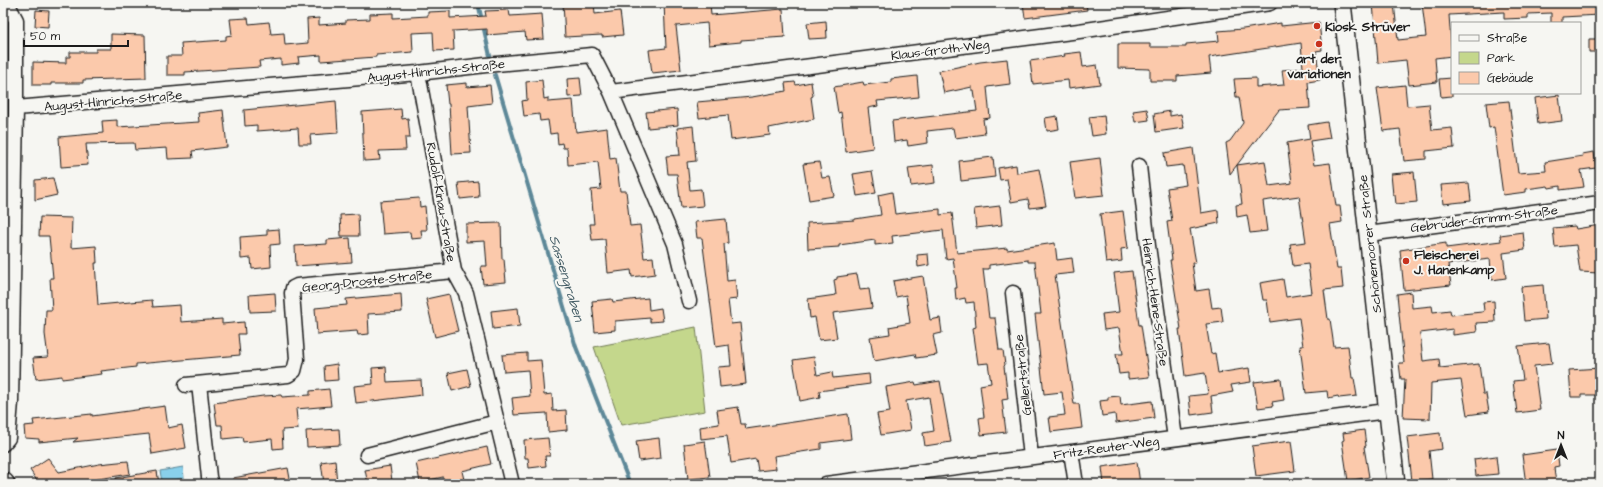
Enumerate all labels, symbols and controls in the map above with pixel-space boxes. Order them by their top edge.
place label: Kiosk Strüver [1325,18,1411,36]
marker: Kiosk Strüver [1312,21,1322,31]
scale bar [24,22,128,48]
legend [1451,22,1581,94]
text: 50 m [30,28,61,45]
text: Straße [1487,30,1528,47]
street label: Klaus-Groth-Weg [890,35,991,66]
marker: art der variationen [1314,39,1324,49]
place label: art der variationen [1287,50,1351,83]
text: Park [1487,50,1515,67]
street label: August-Hinrichs-Straße [366,55,506,88]
text: Gebäude [1487,70,1534,87]
street label: August-Hinrichs-Straße [43,86,183,117]
street label: Rudolf-Kinau-Straße [422,141,460,263]
street label: Schönemoorer Straße [1354,174,1386,314]
street label: Gebrüder-Grimm-Straße [1410,201,1559,237]
water label: Sassengraben [543,233,589,325]
street label: Heinrich-Heine-Straße [1137,237,1173,367]
place label: Fleischerei J. Hanenkamp [1413,246,1495,280]
marker: Fleischerei J. Hanenkamp [1401,256,1411,266]
street label: Georg-Droste-Straße [301,265,433,298]
street label: Gellertstraße [1010,333,1036,416]
north arrow [1541,425,1581,465]
text: N [1558,428,1565,443]
street label: Fritz-Reuter-Weg [1052,432,1160,465]

